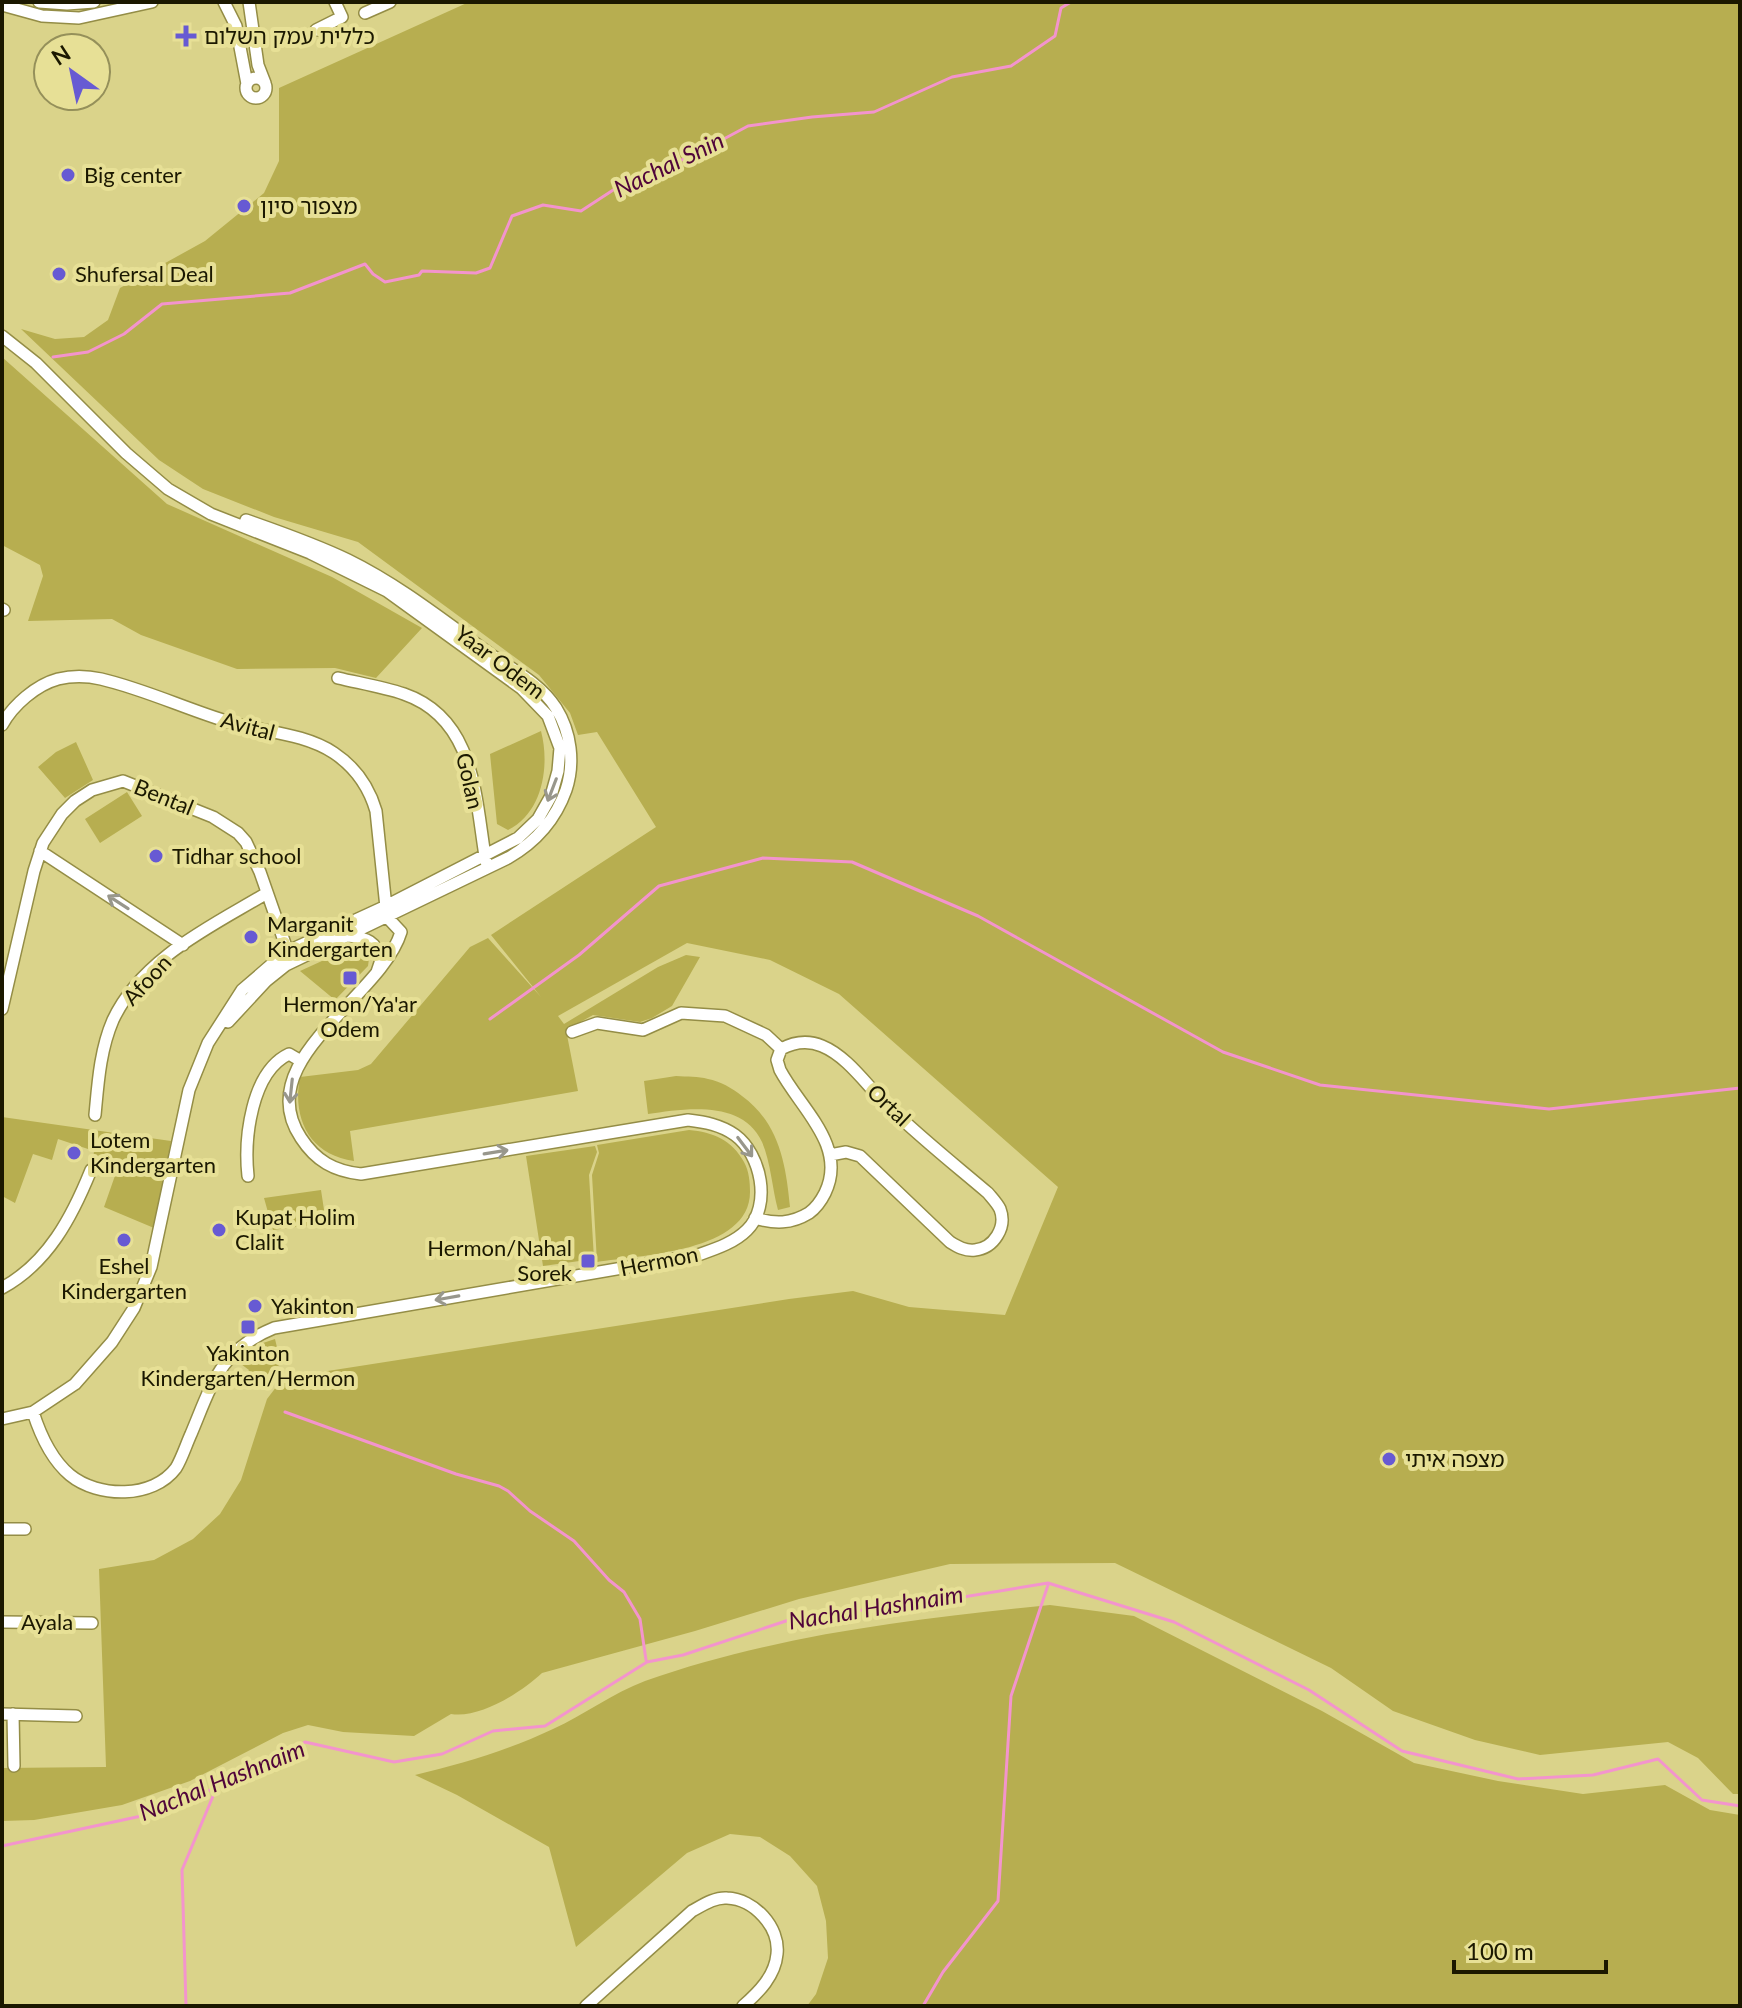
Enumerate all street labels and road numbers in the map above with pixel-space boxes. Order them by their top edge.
street label: Yaar Odem [450,619,551,704]
street label: Avital [218,705,278,746]
street label: Golan [451,750,490,812]
street label: Bental [130,772,198,821]
street label: Afoon [117,949,177,1010]
street label: Ortal [862,1078,917,1131]
street label: Hermon [618,1240,700,1281]
street label: Ayala [21,1608,73,1635]

